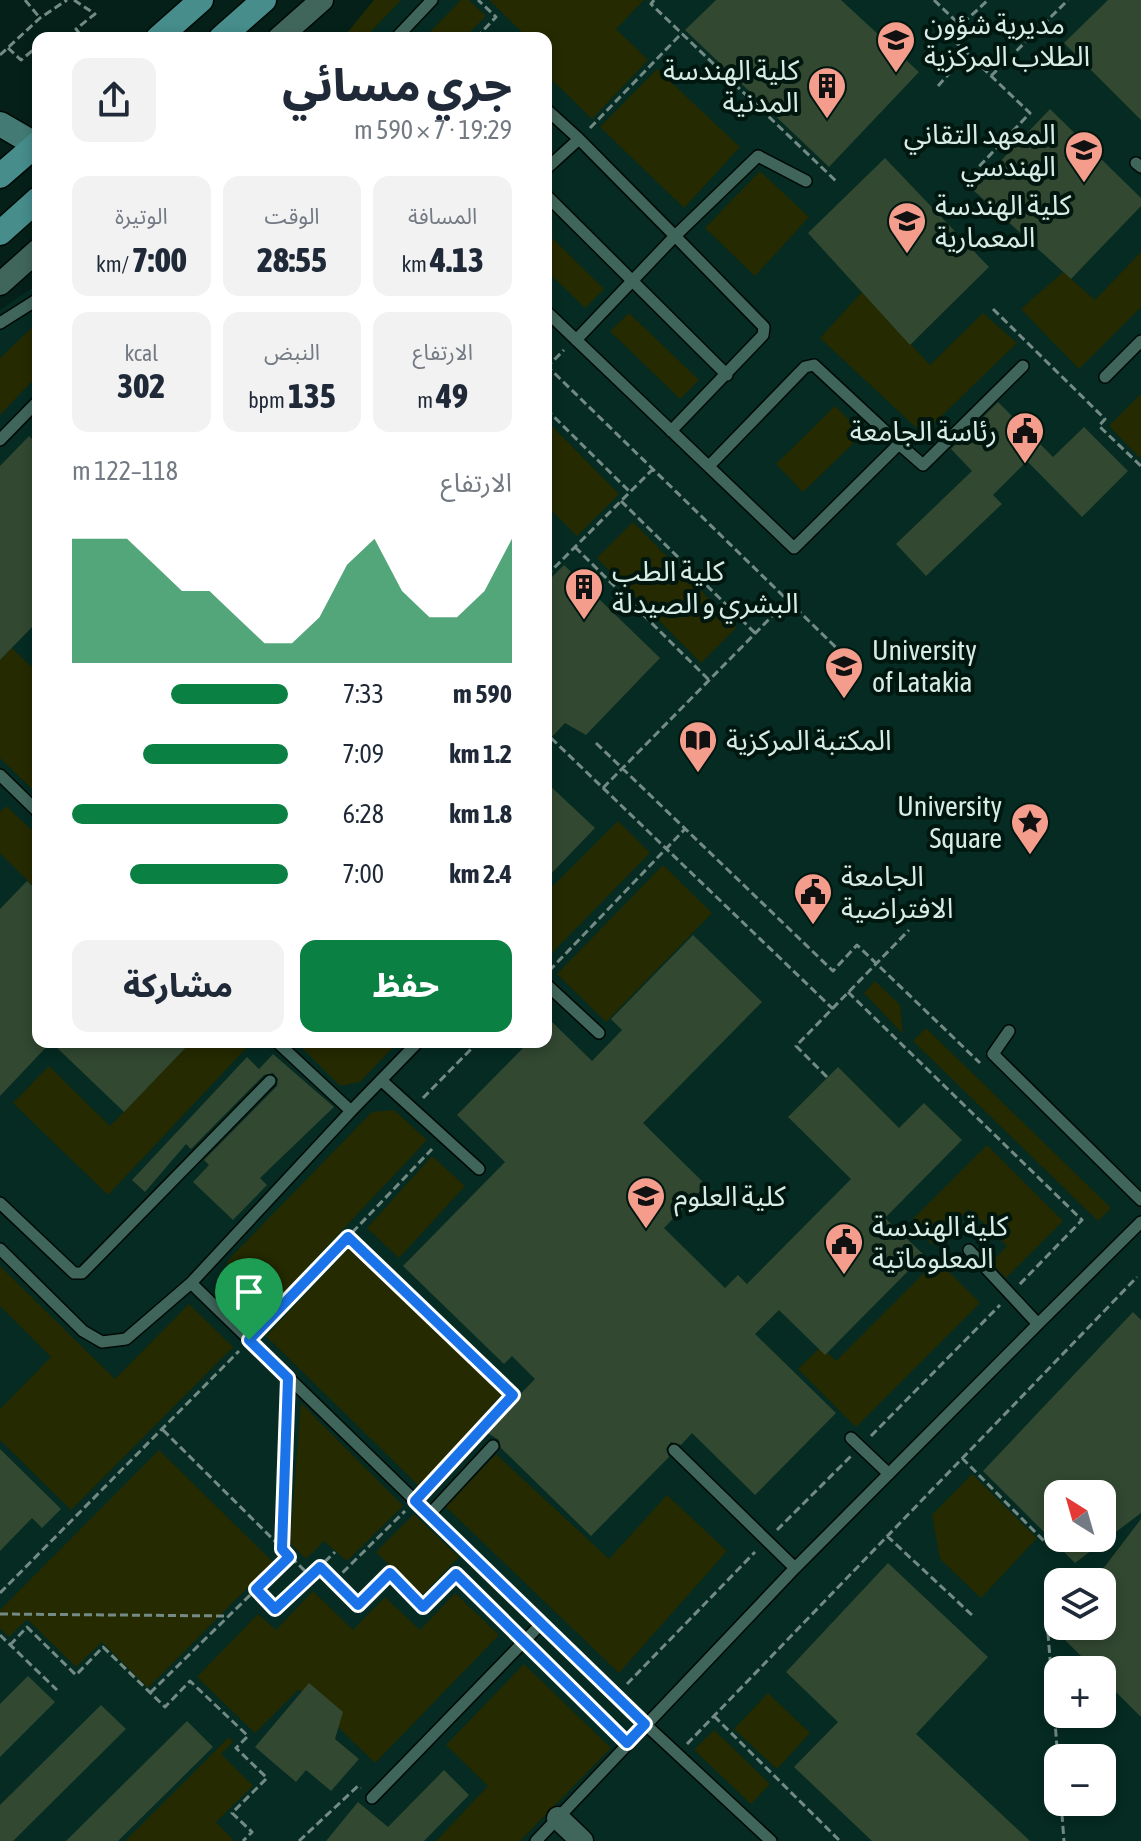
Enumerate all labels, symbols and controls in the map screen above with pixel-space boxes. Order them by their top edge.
place label: مديرية شؤون الطلاب المركزية [924,8,1090,73]
school or university icon: مديرية شؤون الطلاب المركزية [875,19,917,74]
place label: كلية الهندسة المدنية [663,54,799,118]
button: share [72,58,156,142]
text: جري مسائي [282,60,512,110]
building icon: كلية الهندسة المدنية [806,65,848,120]
text: 19:29 · 7 × 590 m [354,115,512,145]
place label: المعهد التقاني الهندسي [904,118,1056,187]
school or university icon: المعهد التقاني الهندسي [1063,129,1105,184]
place label: كلية الهندسة المعمارية [935,189,1071,254]
school or university icon: كلية الهندسة المعمارية [886,200,928,255]
text: الوتيرة [115,203,168,229]
text: الوقت [264,203,320,229]
text: المسافة [408,203,477,229]
text: 7:00 [132,240,187,279]
text: 28:55 [257,240,327,279]
text: 4.13 [430,240,484,279]
text: /km [96,251,132,277]
text: km [401,251,430,277]
text: النبض [264,339,320,365]
text: الارتفاع [412,339,473,365]
text: kcal [125,340,158,366]
text: 302 [117,366,165,405]
text: 135 [288,376,336,415]
text: 49 [436,376,468,415]
text: bpm [248,387,288,413]
text: m [417,387,436,413]
public building icon: رئاسة الجامعة [1004,410,1046,465]
place label: رئاسة الجامعة [850,415,997,448]
text: 118–122 m [72,456,178,486]
text: الارتفاع [441,468,512,498]
place label: كلية الطب البشري و الصيدلة [612,555,799,624]
building icon: كلية الطب البشري و الصيدلة [563,566,605,621]
place label: University of Latakia [872,634,977,698]
school or university icon: University of Latakia [823,645,865,700]
text: 7:33 [343,679,384,709]
text: 590 m [453,679,512,709]
library icon: المكتبة المركزية [677,719,719,774]
place label: المكتبة المركزية [726,724,892,757]
text: 7:09 [342,739,384,769]
text: 1.2 km [449,739,512,769]
place label: University Square [897,790,1002,854]
text: 6:28 [343,799,384,829]
text: 1.8 km [449,799,512,829]
place icon: University Square [1009,801,1051,856]
text: 7:00 [342,859,384,889]
text: 2.4 km [449,859,512,889]
place label: الجامعة الافتراضية [841,860,953,925]
public building icon: الجامعة الافتراضية [792,871,834,926]
button: مشاركة [72,940,284,1032]
button: حفظ [300,940,512,1032]
school or university icon: كلية العلوم [625,1175,667,1230]
place label: كلية العلوم [674,1180,786,1217]
place label: كلية الهندسة المعلوماتية [872,1210,1008,1275]
public building icon: كلية الهندسة المعلوماتية [823,1221,865,1276]
pin [215,1258,283,1340]
icon: arrive [227,1270,271,1314]
north arrow [1044,1480,1116,1552]
map controls [1044,1480,1116,1816]
button: layers [1044,1568,1116,1640]
button: + [1044,1656,1116,1728]
button: − [1044,1744,1116,1816]

